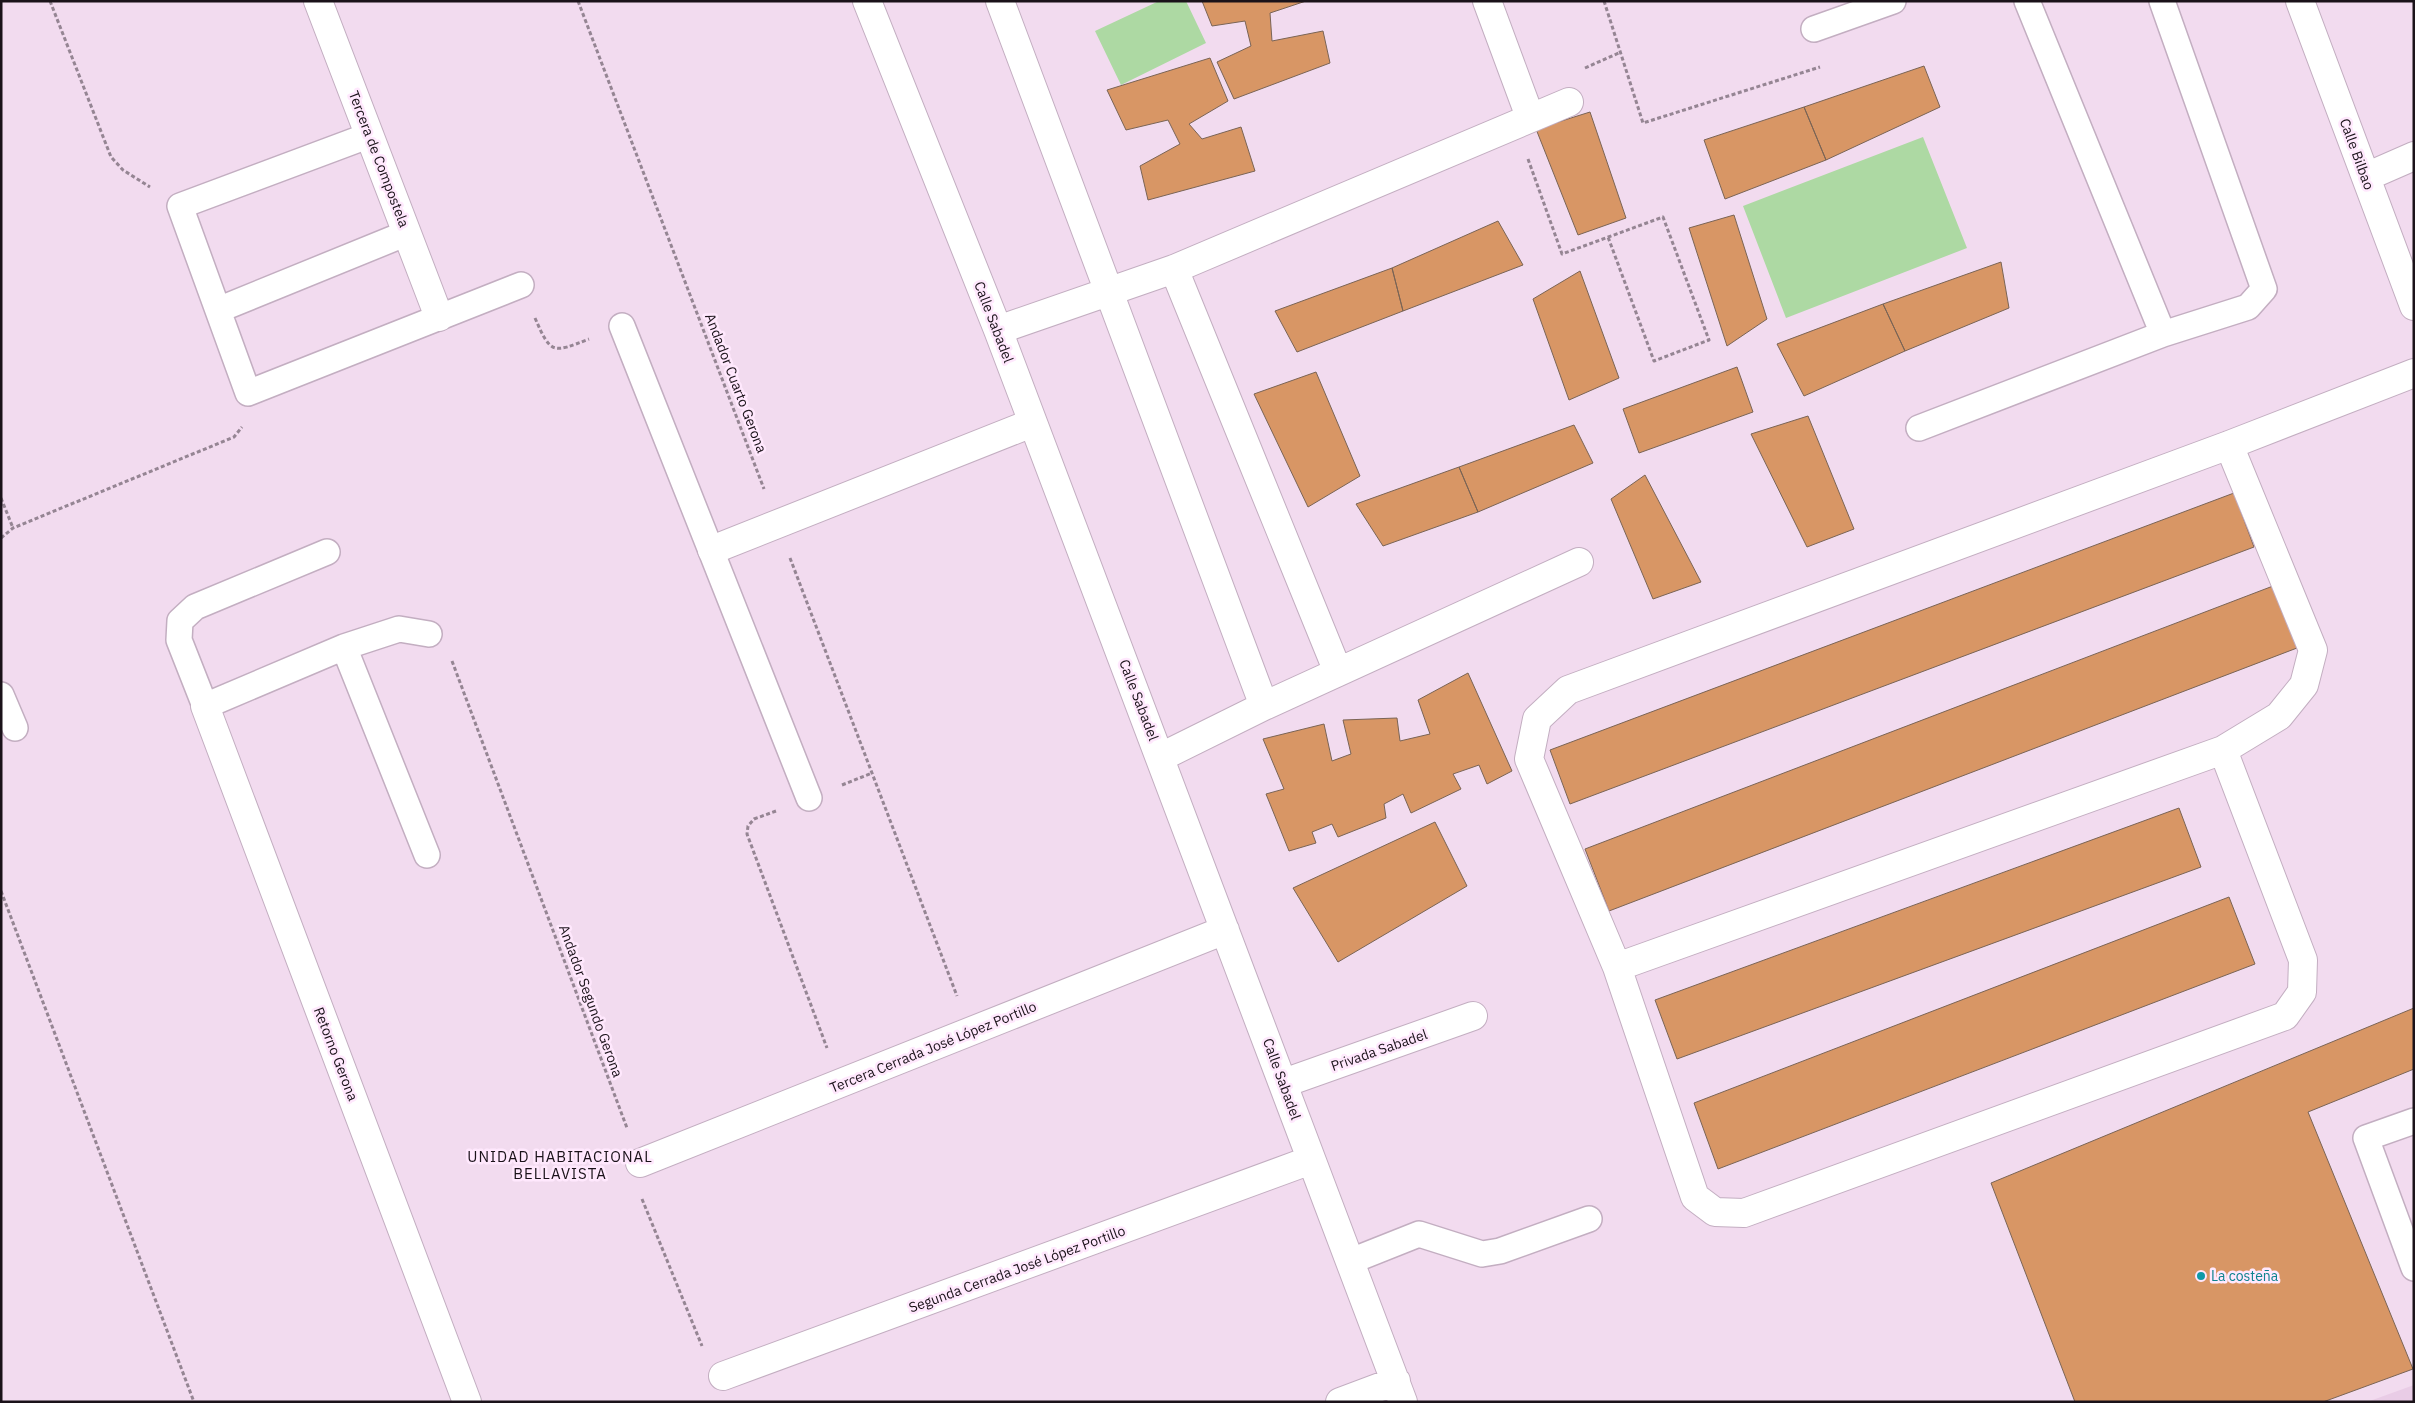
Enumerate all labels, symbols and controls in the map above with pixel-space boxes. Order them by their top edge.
street label: Tercera de Compostela [345,88,414,230]
street label: Calle Bilbao [2336,116,2378,192]
street label: Calle Sabadel [970,279,1018,365]
street label: Andador Cuarto Gerona [701,311,771,456]
street label: Calle Sabadel [1115,657,1163,743]
street label: Andador Segundo Gerona [555,922,627,1080]
street label: Tercera Cerrada José López Portillo [827,997,1039,1097]
street label: Retorno Gerona [310,1005,362,1104]
street label: Privada Sabadel [1328,1025,1430,1075]
street label: Calle Sabadel [1259,1036,1305,1122]
district label: UNIDAD HABITACIONAL BELLAVISTA [467,1147,653,1183]
street label: Segunda Cerrada José López Portillo [906,1221,1128,1317]
place label: La costeña [2211,1267,2279,1285]
marker: La costeña [2195,1270,2207,1282]

